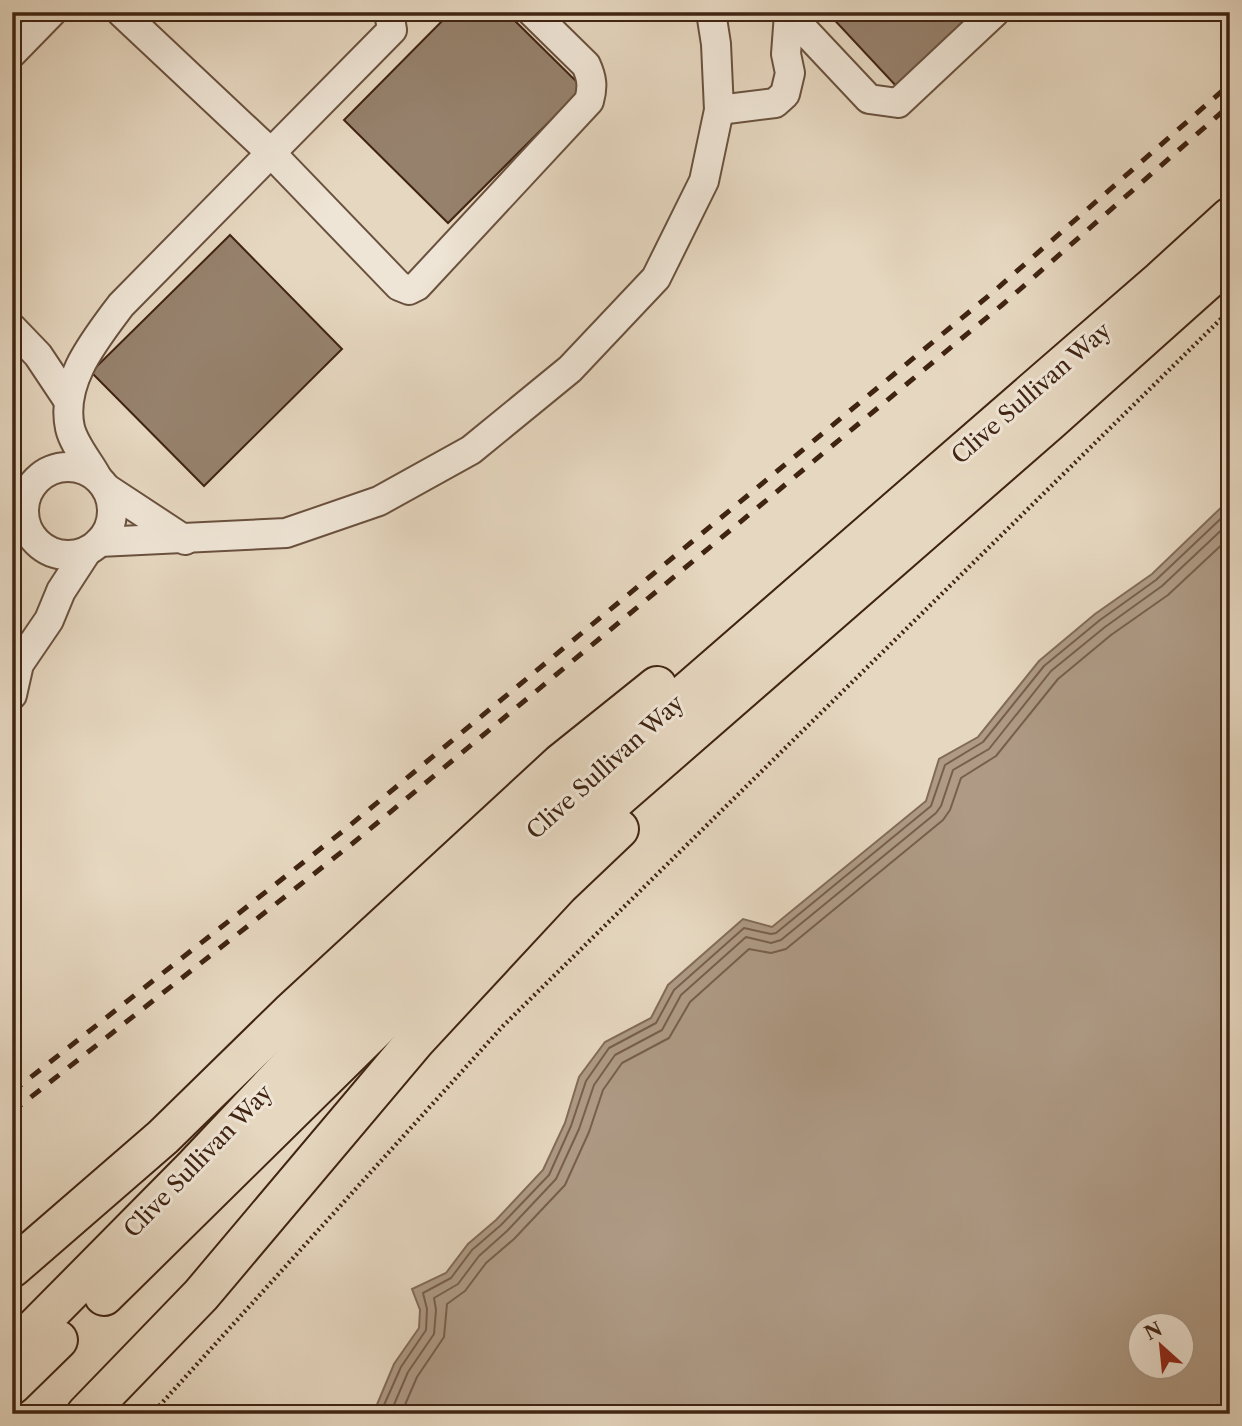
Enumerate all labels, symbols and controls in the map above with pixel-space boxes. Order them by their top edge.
street label: Clive Sullivan Way [946,316,1116,470]
street label: Clive Sullivan Way [521,689,689,845]
street label: Clive Sullivan Way [118,1079,278,1243]
north arrow [1126,1310,1196,1380]
text: N [1141,1317,1166,1345]

